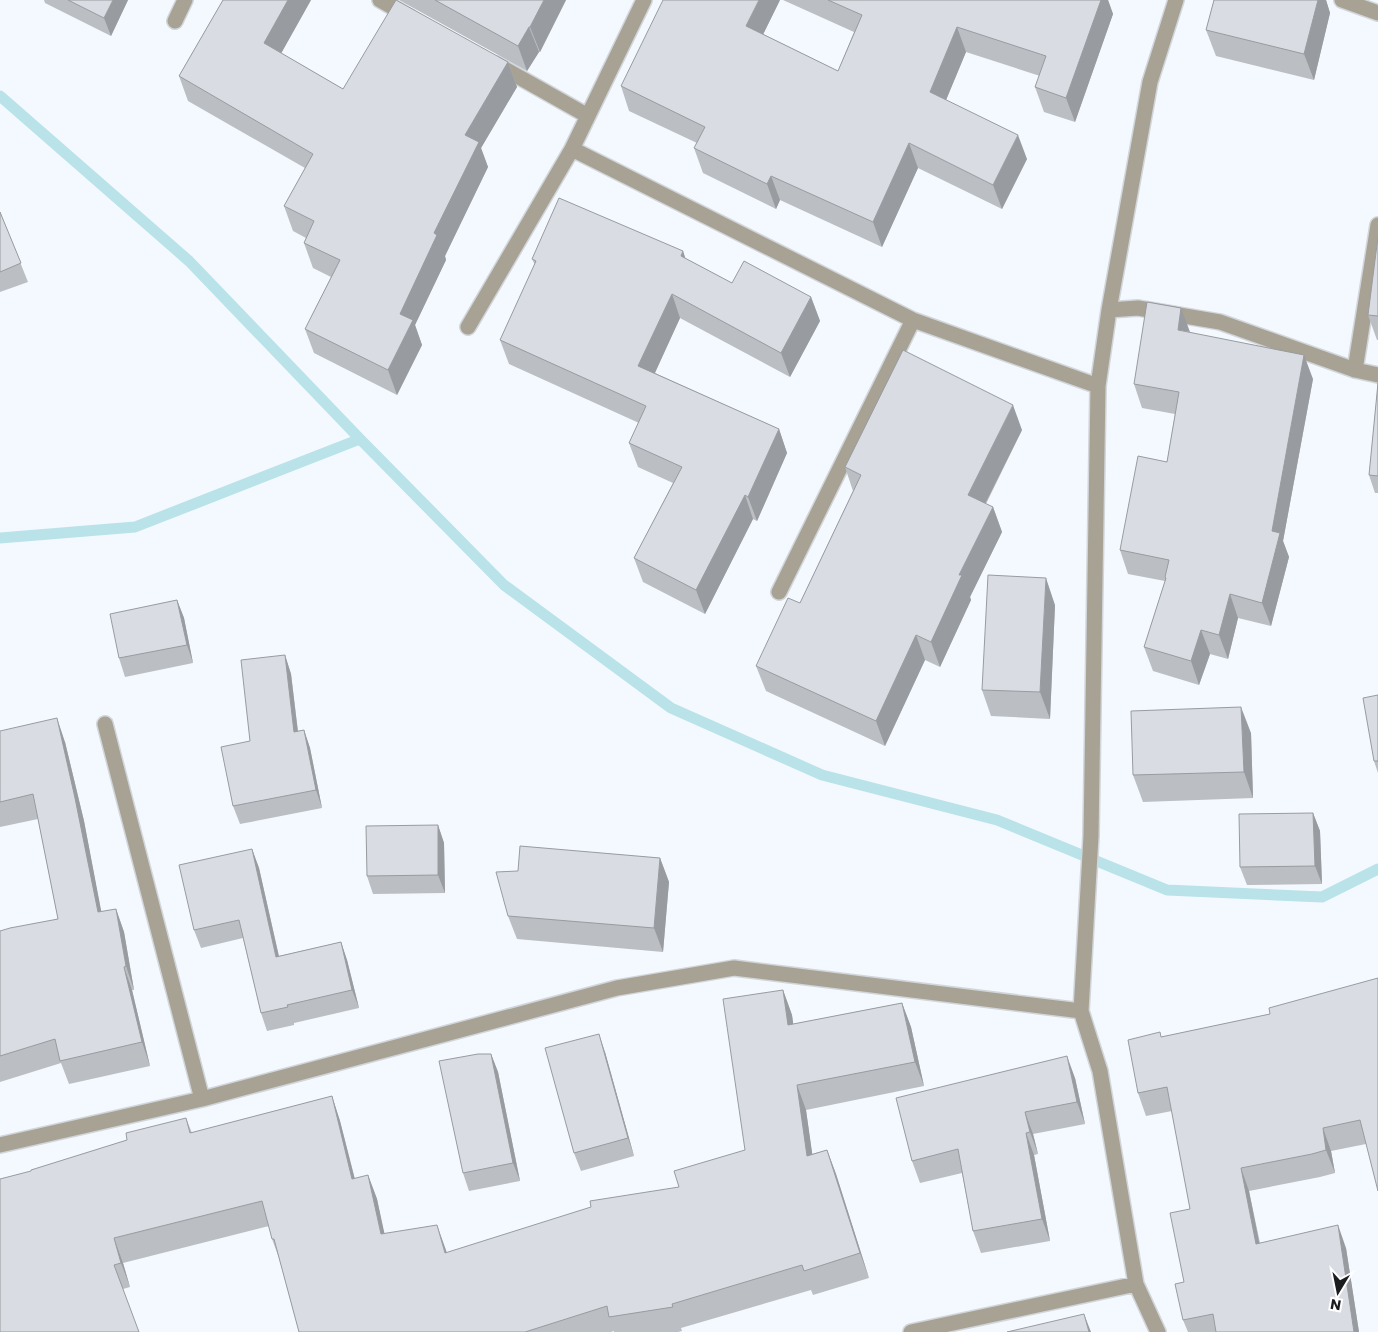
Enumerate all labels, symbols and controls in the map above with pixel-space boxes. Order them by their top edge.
north arrow [1313,1267,1363,1317]
text: N [1329,1294,1343,1316]

